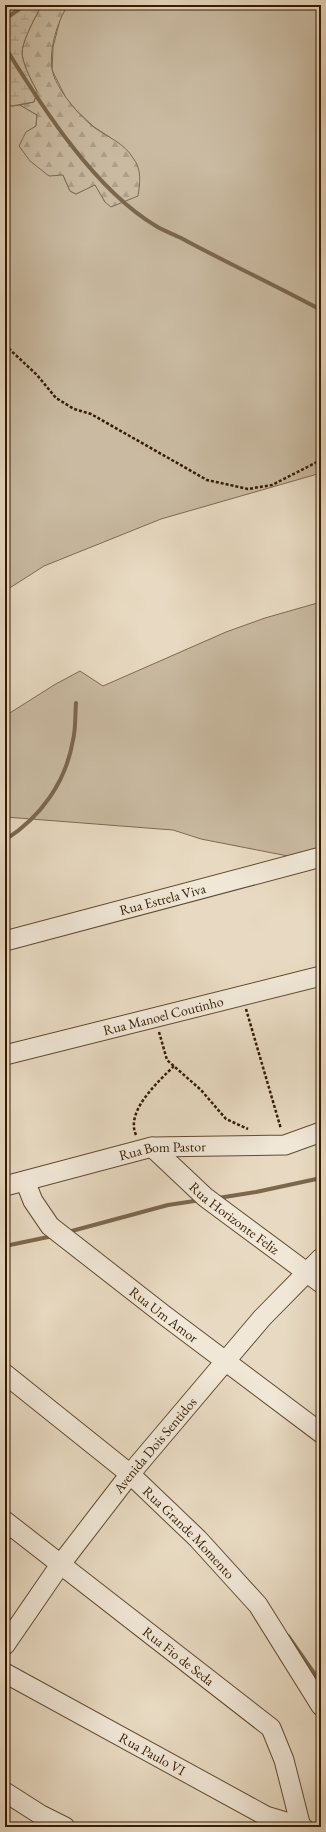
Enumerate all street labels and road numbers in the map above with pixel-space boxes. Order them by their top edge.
street label: Rua Estrela Viva [117,879,208,919]
street label: Rua Manoel Coutinho [101,992,225,1039]
street label: Rua Bom Pastor [117,1137,206,1164]
street label: Rua Horizonte Feliz [186,1178,284,1259]
street label: Rua Um Amor [126,1282,202,1347]
street label: Avenida Dois Sentidos [109,1393,201,1498]
street label: Rua Grande Momento [139,1482,239,1583]
street label: Rua Fio de Seda [139,1623,218,1690]
street label: Rua Paulo VI [116,1728,189,1779]

